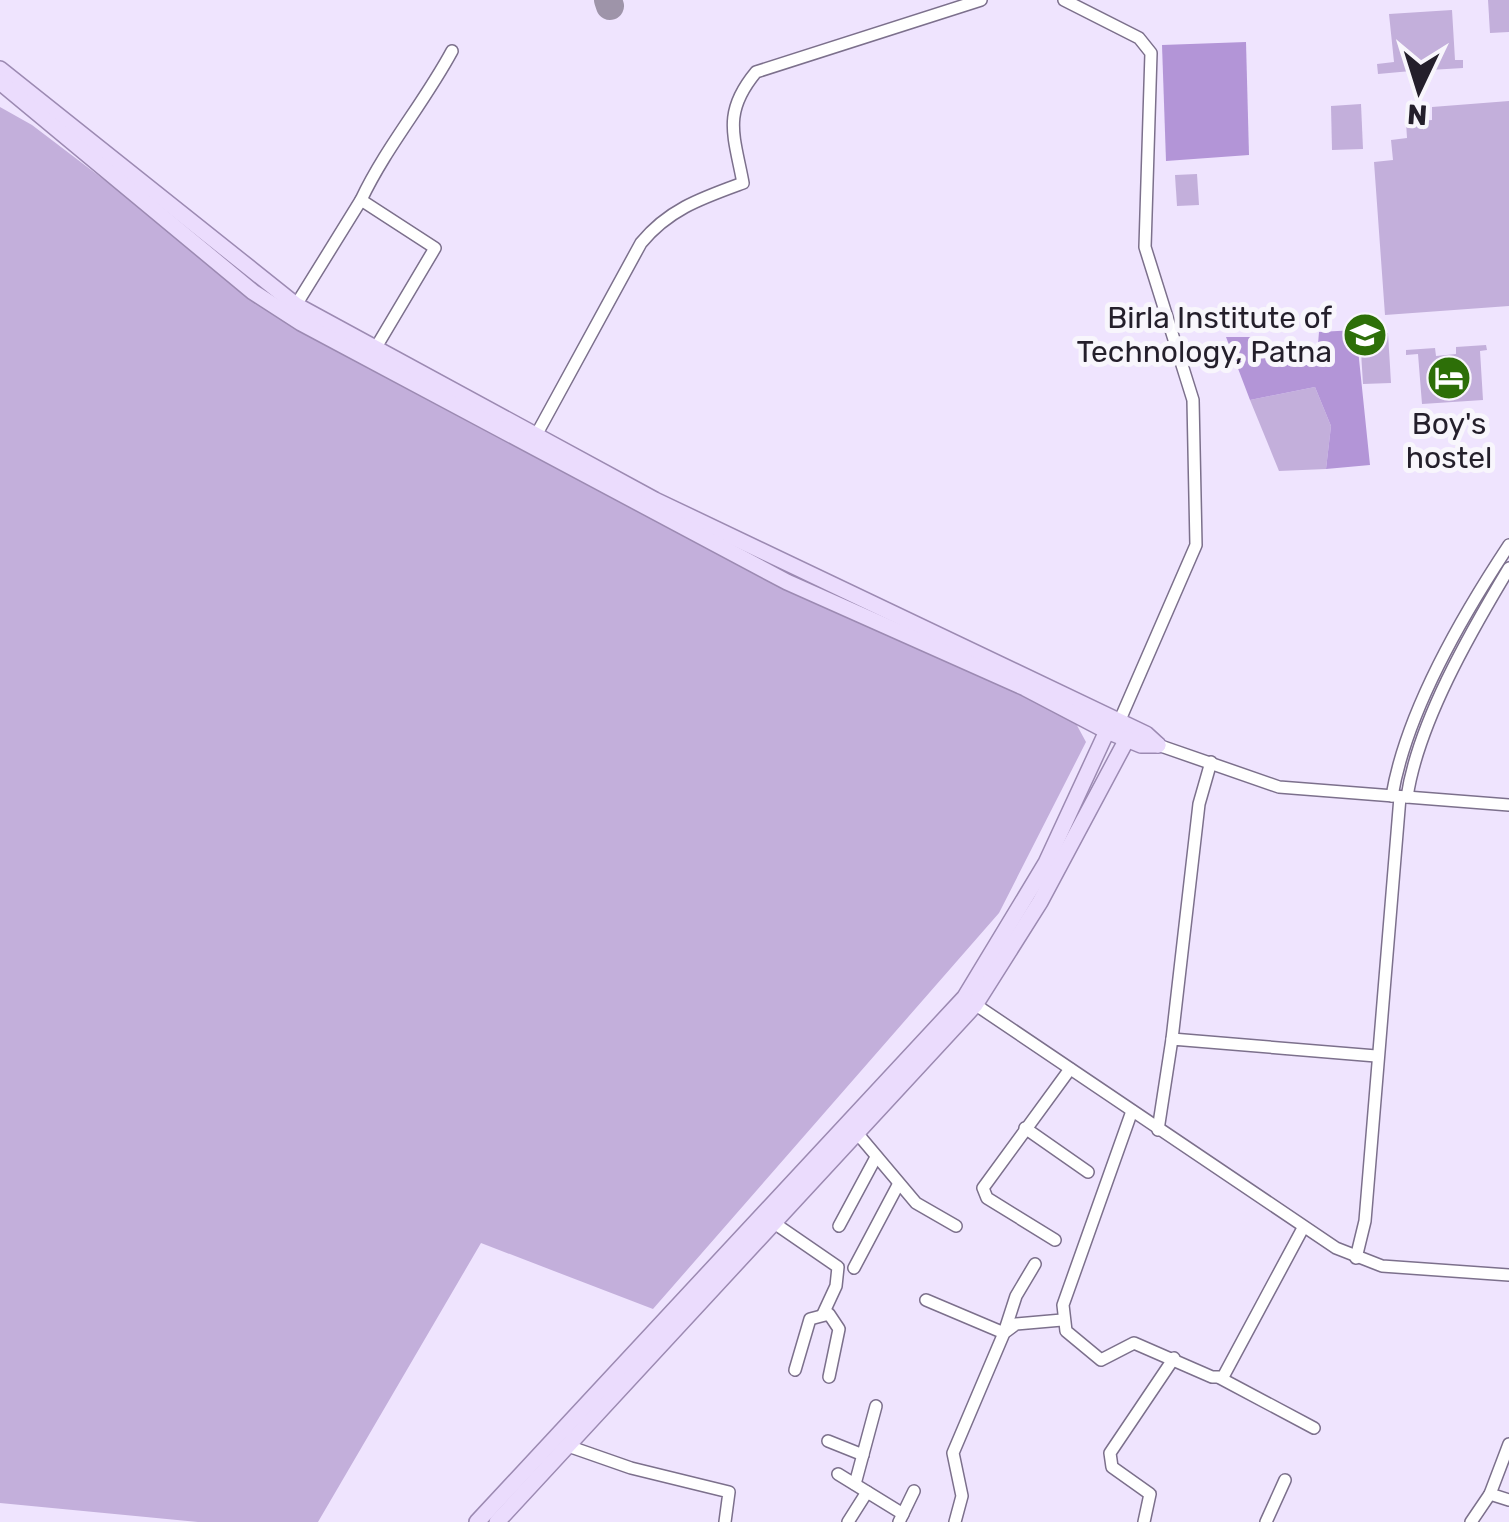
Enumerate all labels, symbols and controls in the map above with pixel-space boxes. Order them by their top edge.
north arrow [1369,40,1469,140]
text: N [1406,97,1428,132]
place label: Birla Institute of Technology, Patna [1077,300,1332,370]
school or university icon: Birla Institute of Technology, Patna [1342,312,1388,358]
hotel icon: Boy's hostel [1426,355,1472,401]
place label: Boy's hostel [1406,406,1492,476]

